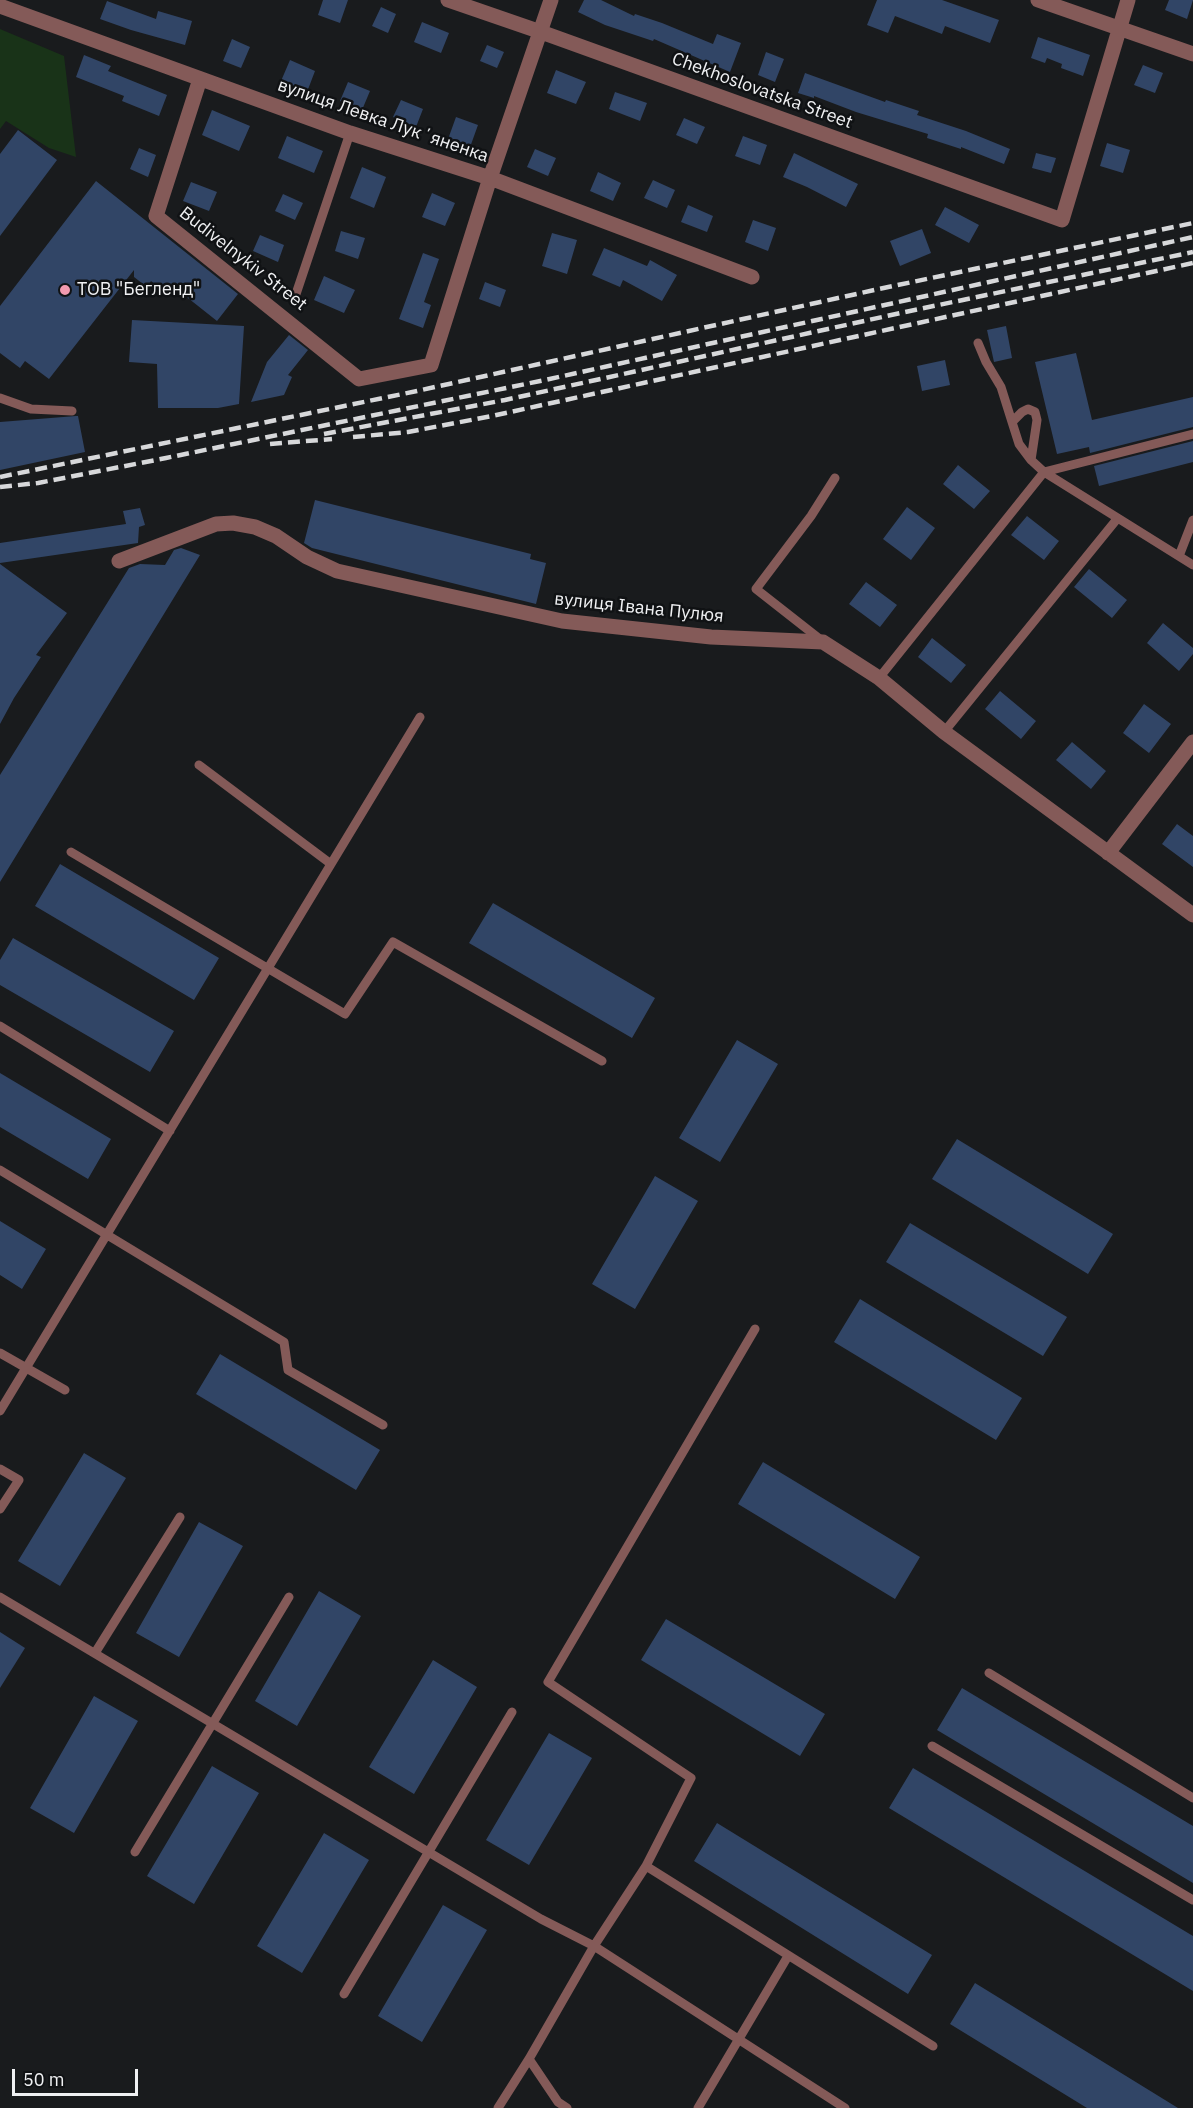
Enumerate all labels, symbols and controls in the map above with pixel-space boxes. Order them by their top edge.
street label: Chekhoslovatska Street [669,48,855,134]
street label: вулиця Левка Лукʼяненка [275,75,491,167]
street label: Budivelnykiv Street [175,202,311,316]
place label: ТОВ "Бегленд" [77,279,200,301]
marker: ТОВ "Бегленд" [58,283,72,297]
street label: вулиця Івана Пулюя [553,588,725,628]
scale bar [15,2057,141,2095]
text: 50 m [23,2068,65,2091]

